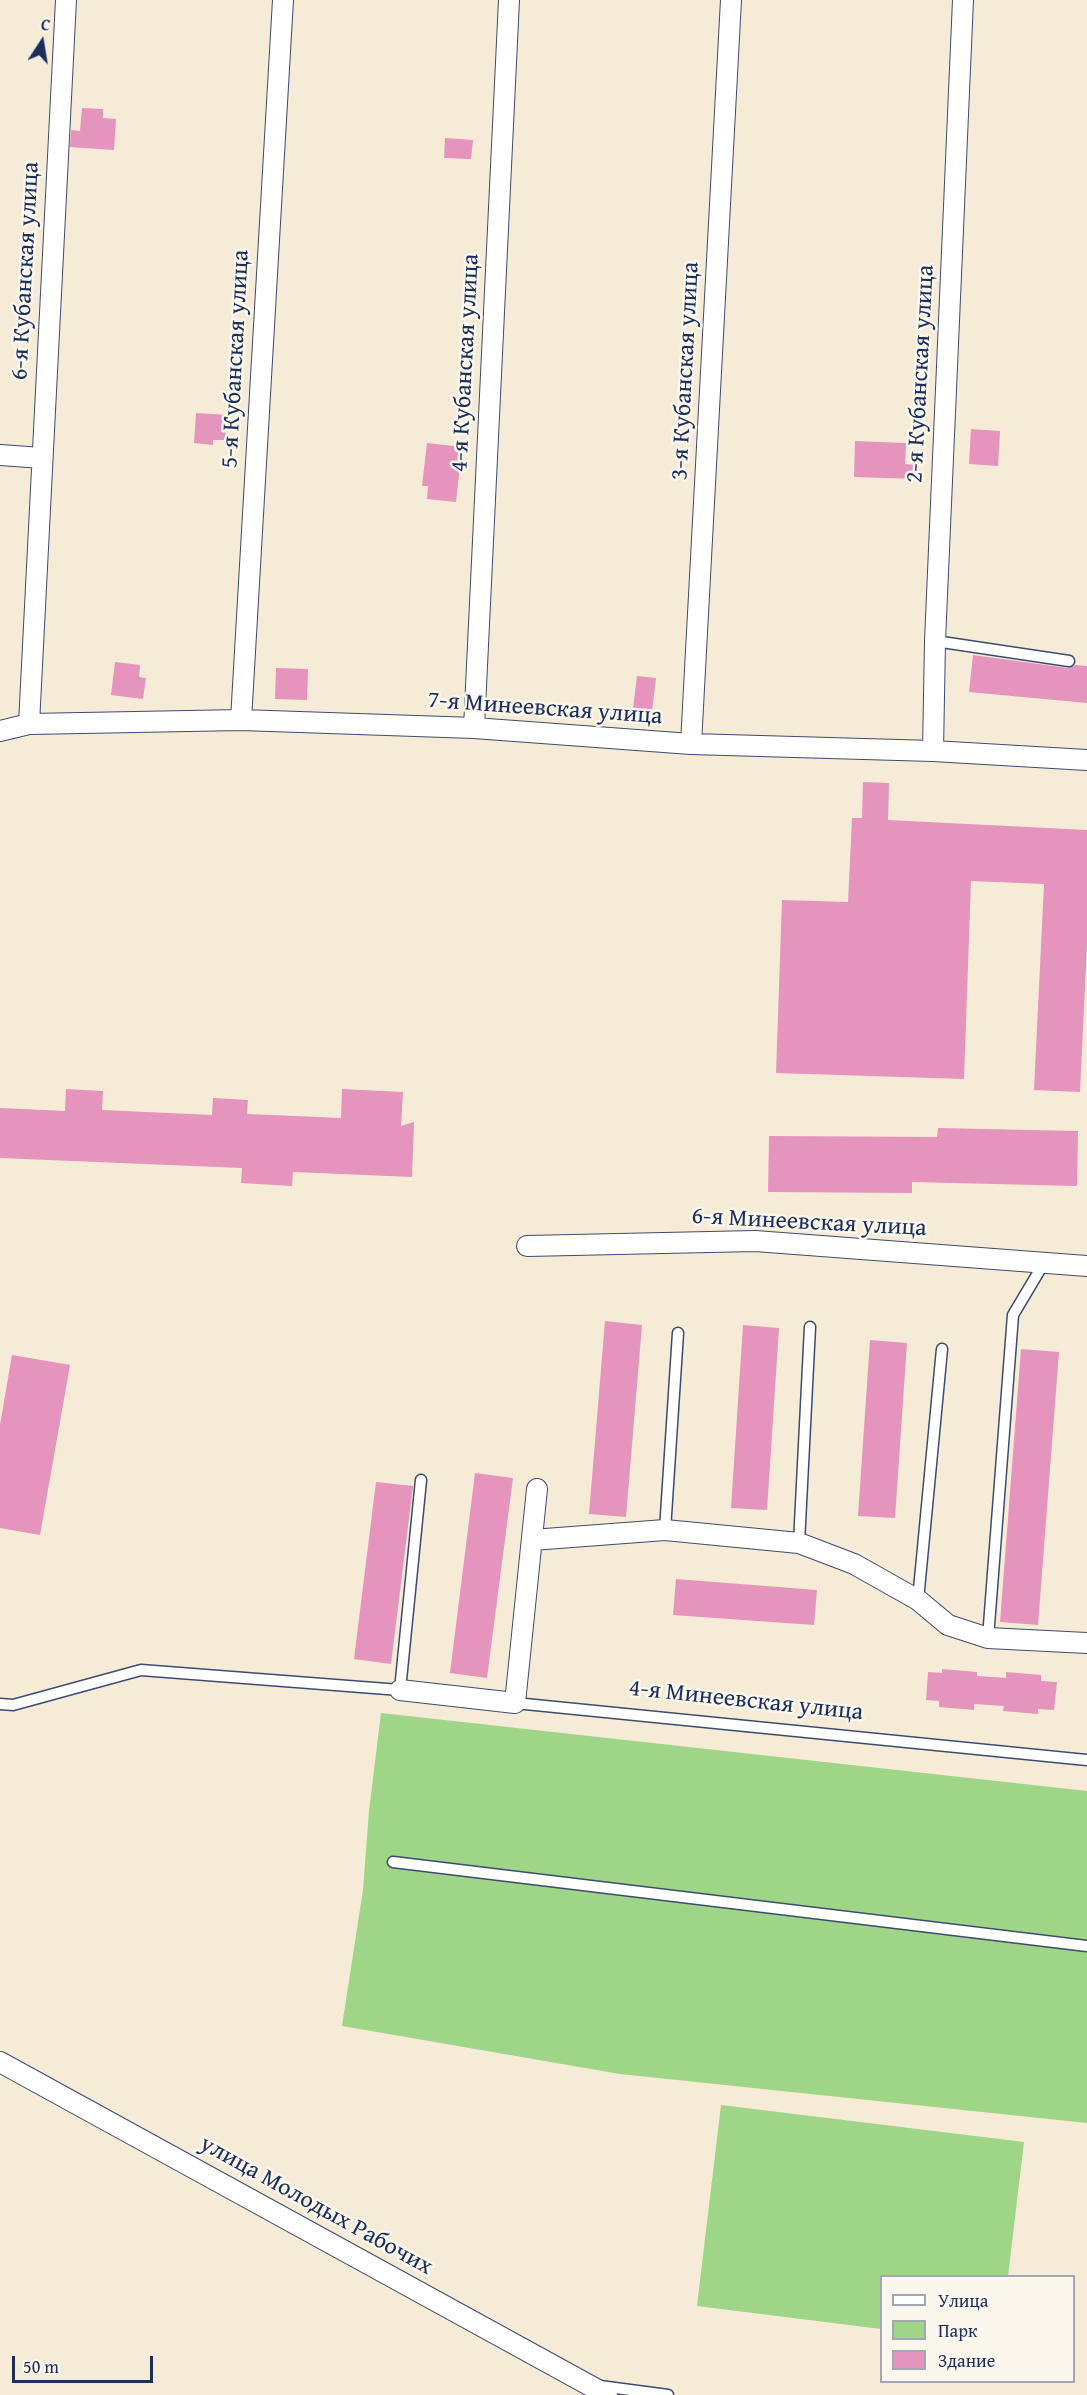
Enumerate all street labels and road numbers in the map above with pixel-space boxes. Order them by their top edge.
street label: 6-я Кубанская улица [6,161,46,381]
street label: 5-я Кубанская улица [216,249,256,469]
street label: 4-я Кубанская улица [446,253,486,473]
street label: 3-я Кубанская улица [666,261,706,481]
street label: 2-я Кубанская улица [901,264,941,484]
street label: 7-я Минеевская улица [427,686,663,732]
street label: 6-я Минеевская улица [691,1202,927,1244]
street label: 4-я Минеевская улица [627,1674,865,1728]
street label: улица Молодых Рабочих [194,2130,438,2282]

